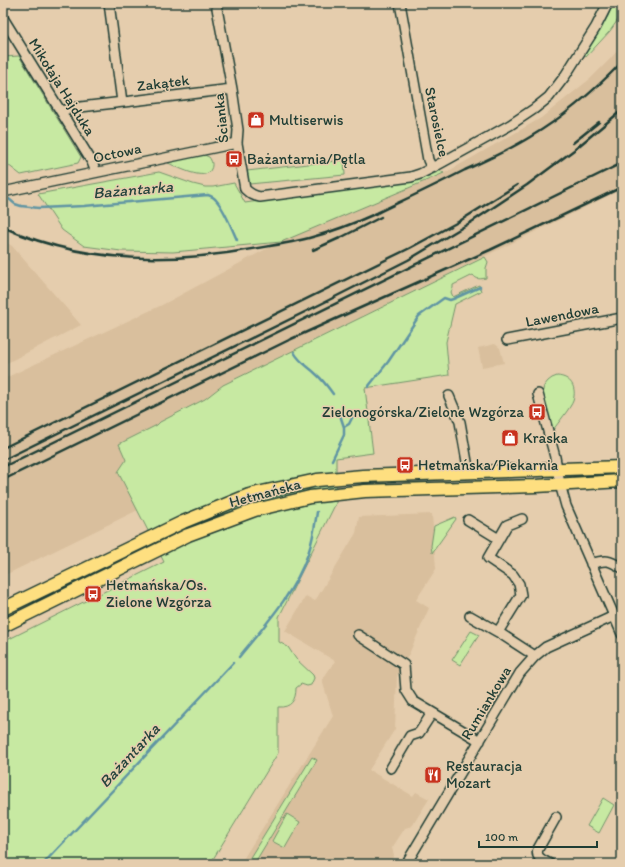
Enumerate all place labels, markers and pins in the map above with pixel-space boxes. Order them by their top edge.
shop icon: Multiserwis [246,110,266,130]
place label: Multiserwis [269,111,344,129]
bus stop icon: Bażantarnia/Pętla [224,149,244,169]
place label: Bażantarnia/Pętla [247,150,366,168]
bus stop icon: Zielonogórska/Zielone Wzgórza [527,402,547,422]
place label: Zielonogórska/Zielone Wzgórza [322,403,524,421]
shop icon: Kraska [500,428,520,448]
place label: Kraska [523,429,569,447]
bus stop icon: Hetmańska/Piekarnia [395,455,415,475]
place label: Hetmańska/Piekarnia [418,456,559,474]
place label: Hetmańska/Os. Zielone Wzgórza [106,576,212,611]
bus stop icon: Hetmańska/Os. Zielone Wzgórza [83,584,103,604]
place label: Restauracja Mozart [446,757,523,792]
restaurant icon: Restauracja Mozart [423,765,443,785]

